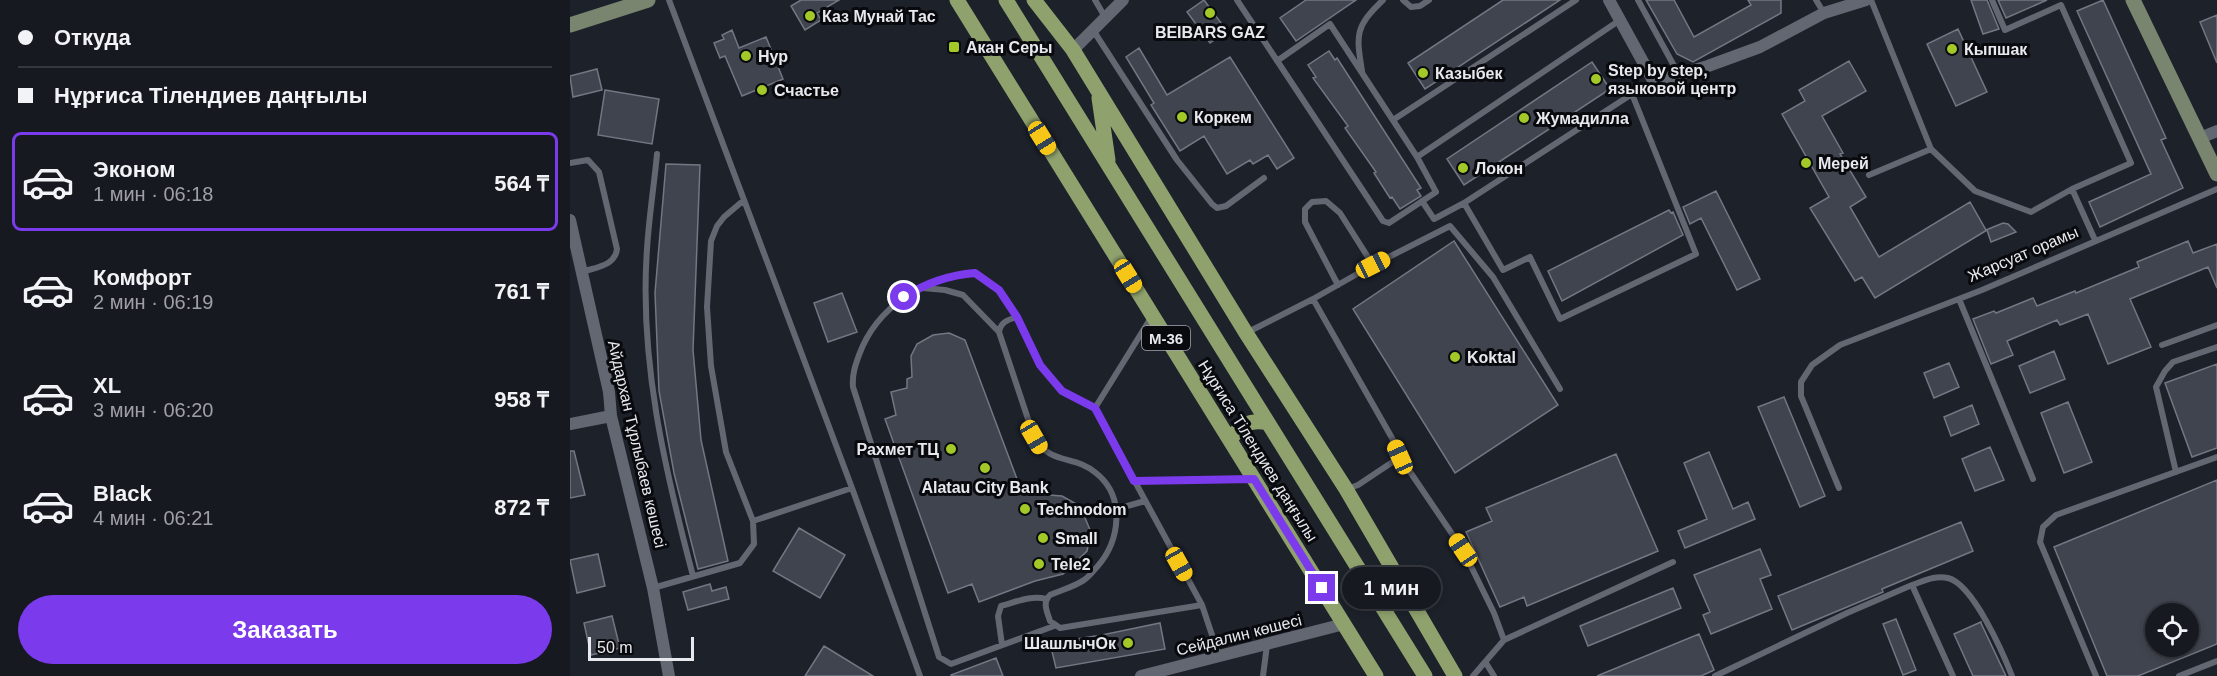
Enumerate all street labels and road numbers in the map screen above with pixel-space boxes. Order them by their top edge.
street label: Жарсуат орамы [1965,223,2081,285]
road number: M-36 [1142,326,1190,350]
street label: Айдархан Тұрлыбаев көшесі [605,339,669,549]
street label: Нұрғиса Тілендиев даңғылы [1195,357,1321,545]
street label: Сейдалин көшесі [1175,611,1303,659]

